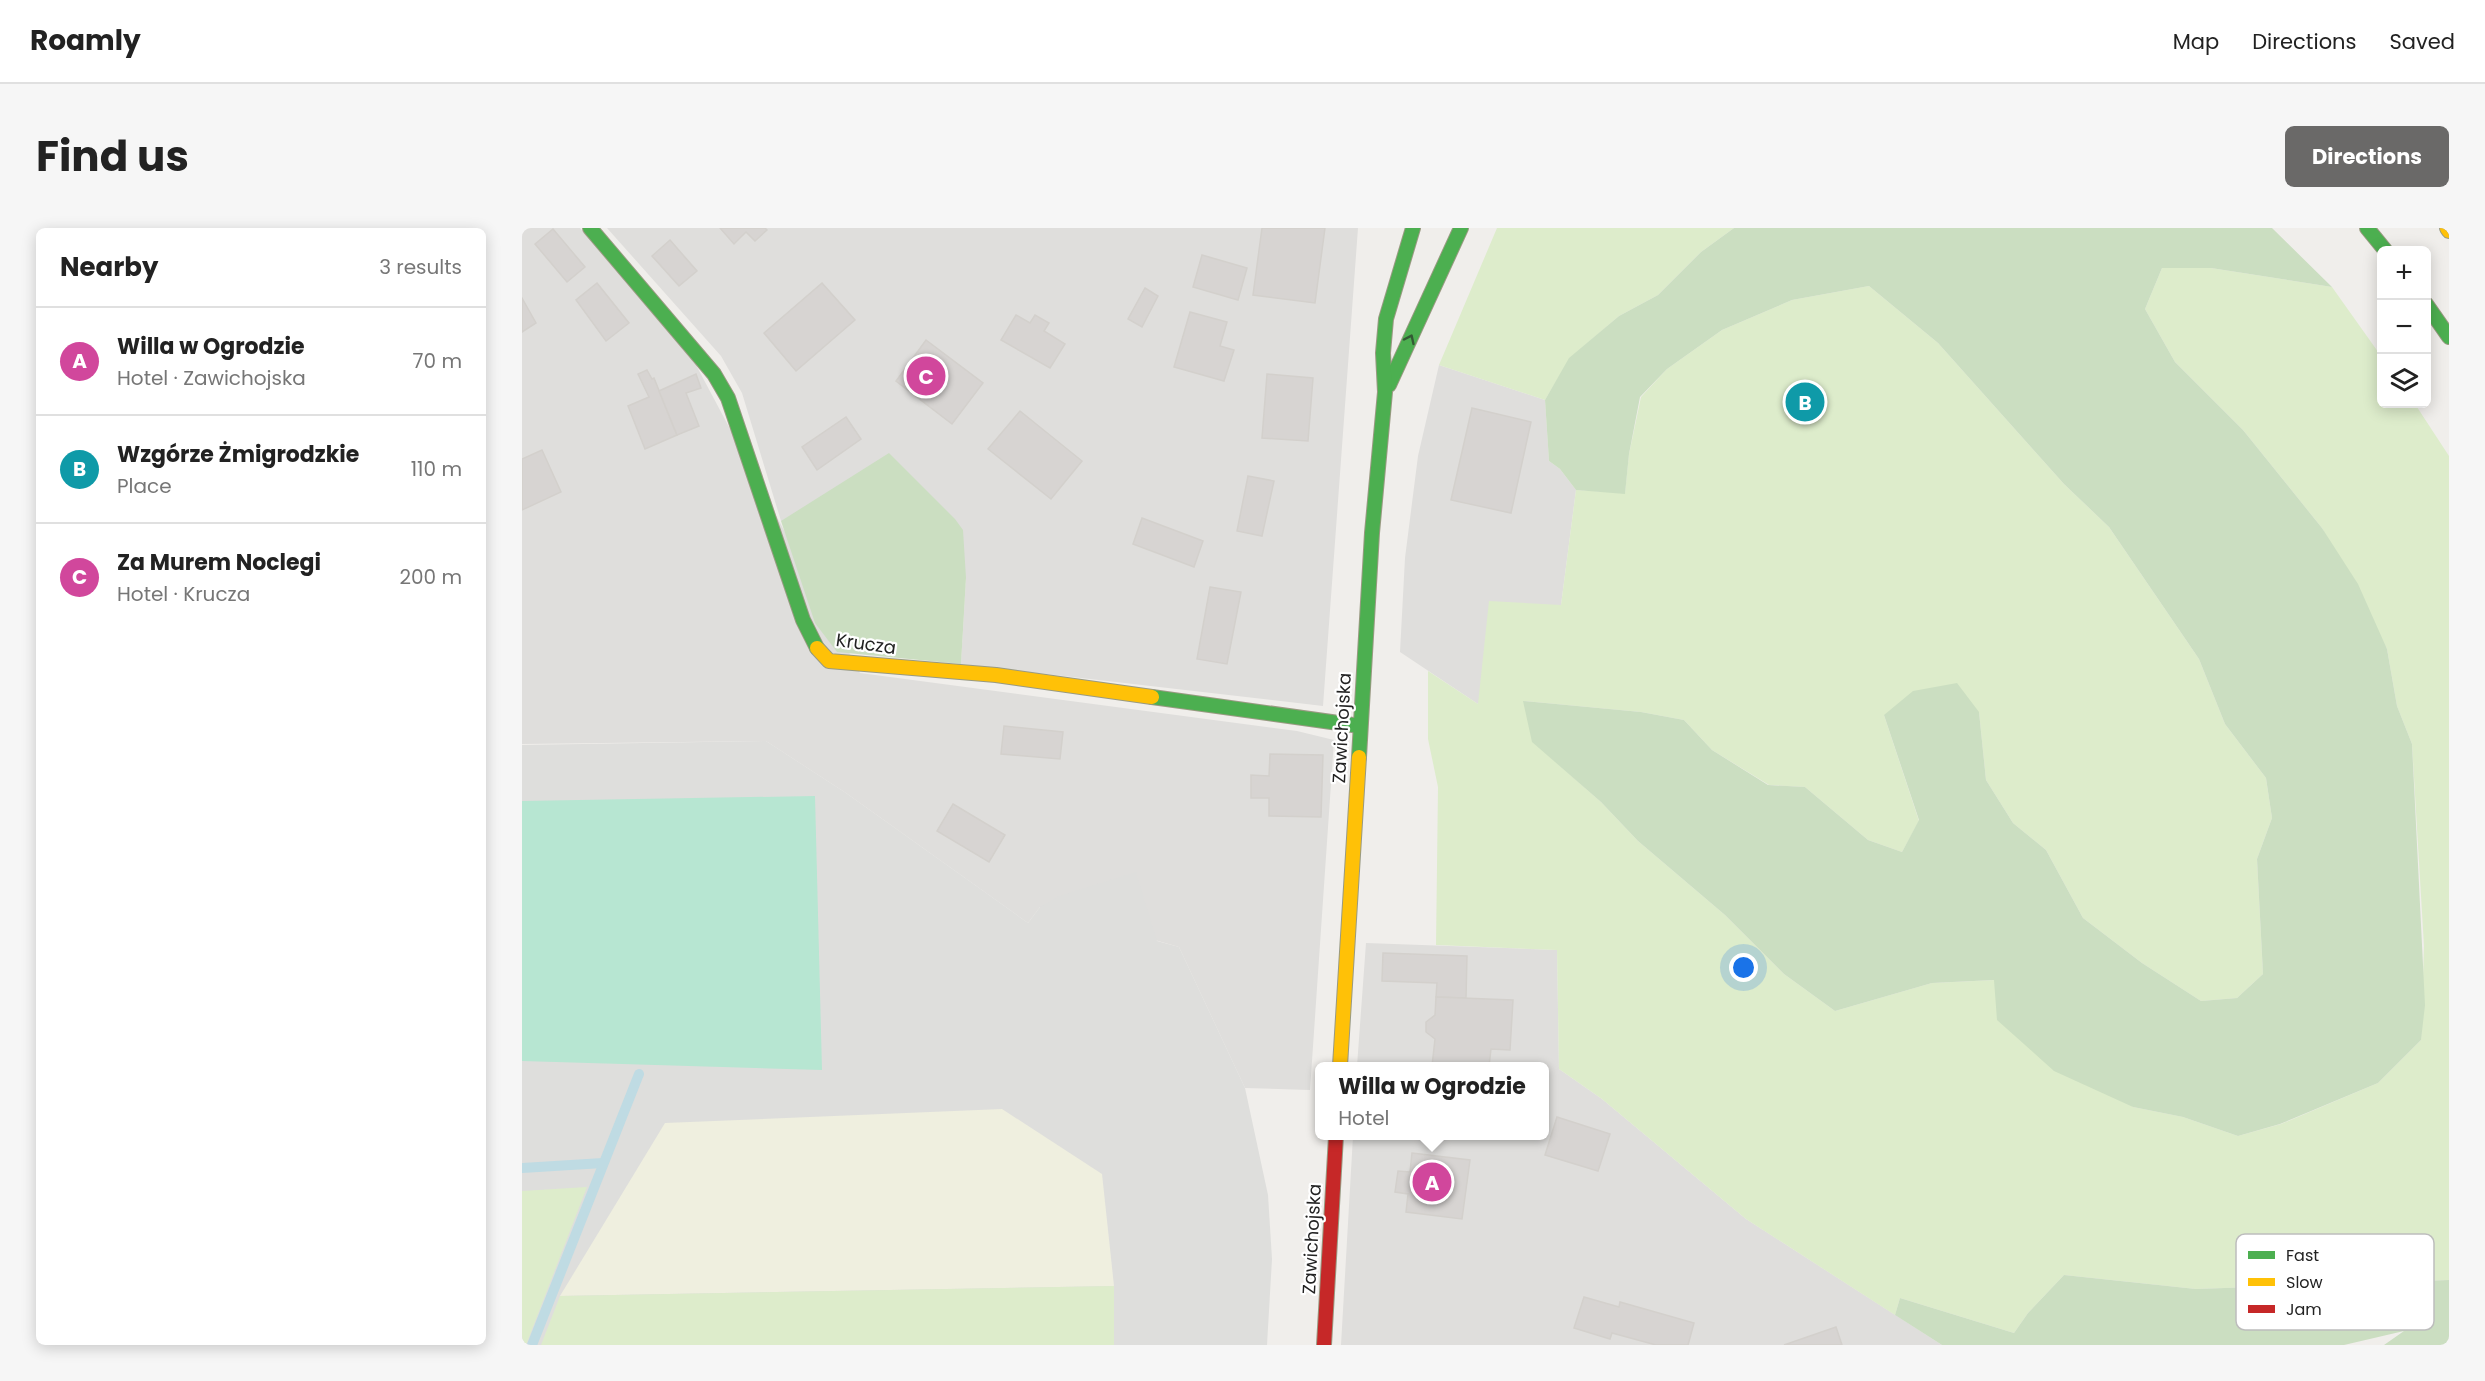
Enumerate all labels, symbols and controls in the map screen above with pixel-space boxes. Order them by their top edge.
text: Roamly [30,21,141,60]
text: Map [2173,27,2219,56]
text: Directions [2252,27,2356,56]
text: Saved [2389,27,2455,56]
button: Directions [2285,126,2449,187]
text: Find us [36,127,189,186]
map controls [2377,246,2431,408]
button: + [2377,246,2431,300]
text: Nearby [60,249,158,285]
text: 3 results [379,253,462,281]
button: − [2377,300,2431,354]
text: Willa w Ogrodzie [117,331,305,362]
one-way arrow [1402,334,1414,345]
text: A [72,347,87,375]
text: 70 m [413,347,462,375]
pin: C [906,354,946,398]
button: layers [2377,354,2431,408]
text: Hotel · Zawichojska [117,364,306,392]
pin: B [1786,380,1824,424]
text: Wzgórze Żmigrodzkie [117,439,359,470]
text: B [73,455,86,483]
text: 110 m [411,455,462,483]
text: Place [117,472,172,500]
text: Za Murem Noclegi [117,547,321,578]
text: C [72,563,87,591]
text: 200 m [399,563,462,591]
text: Hotel · Krucza [117,580,250,608]
street label: Krucza [834,627,898,660]
street label: Zawichojska [1326,672,1357,784]
your location [1729,953,1758,982]
popup [1315,1062,1549,1140]
text: Willa w Ogrodzie [1338,1071,1526,1102]
text: Hotel [1338,1104,1390,1132]
pin: A [1412,1160,1452,1204]
street label: Zawichojska [1296,1183,1327,1295]
legend [2236,1234,2434,1330]
text: Fast [2286,1244,2319,1267]
text: Slow [2286,1271,2323,1294]
text: Jam [2286,1298,2322,1321]

